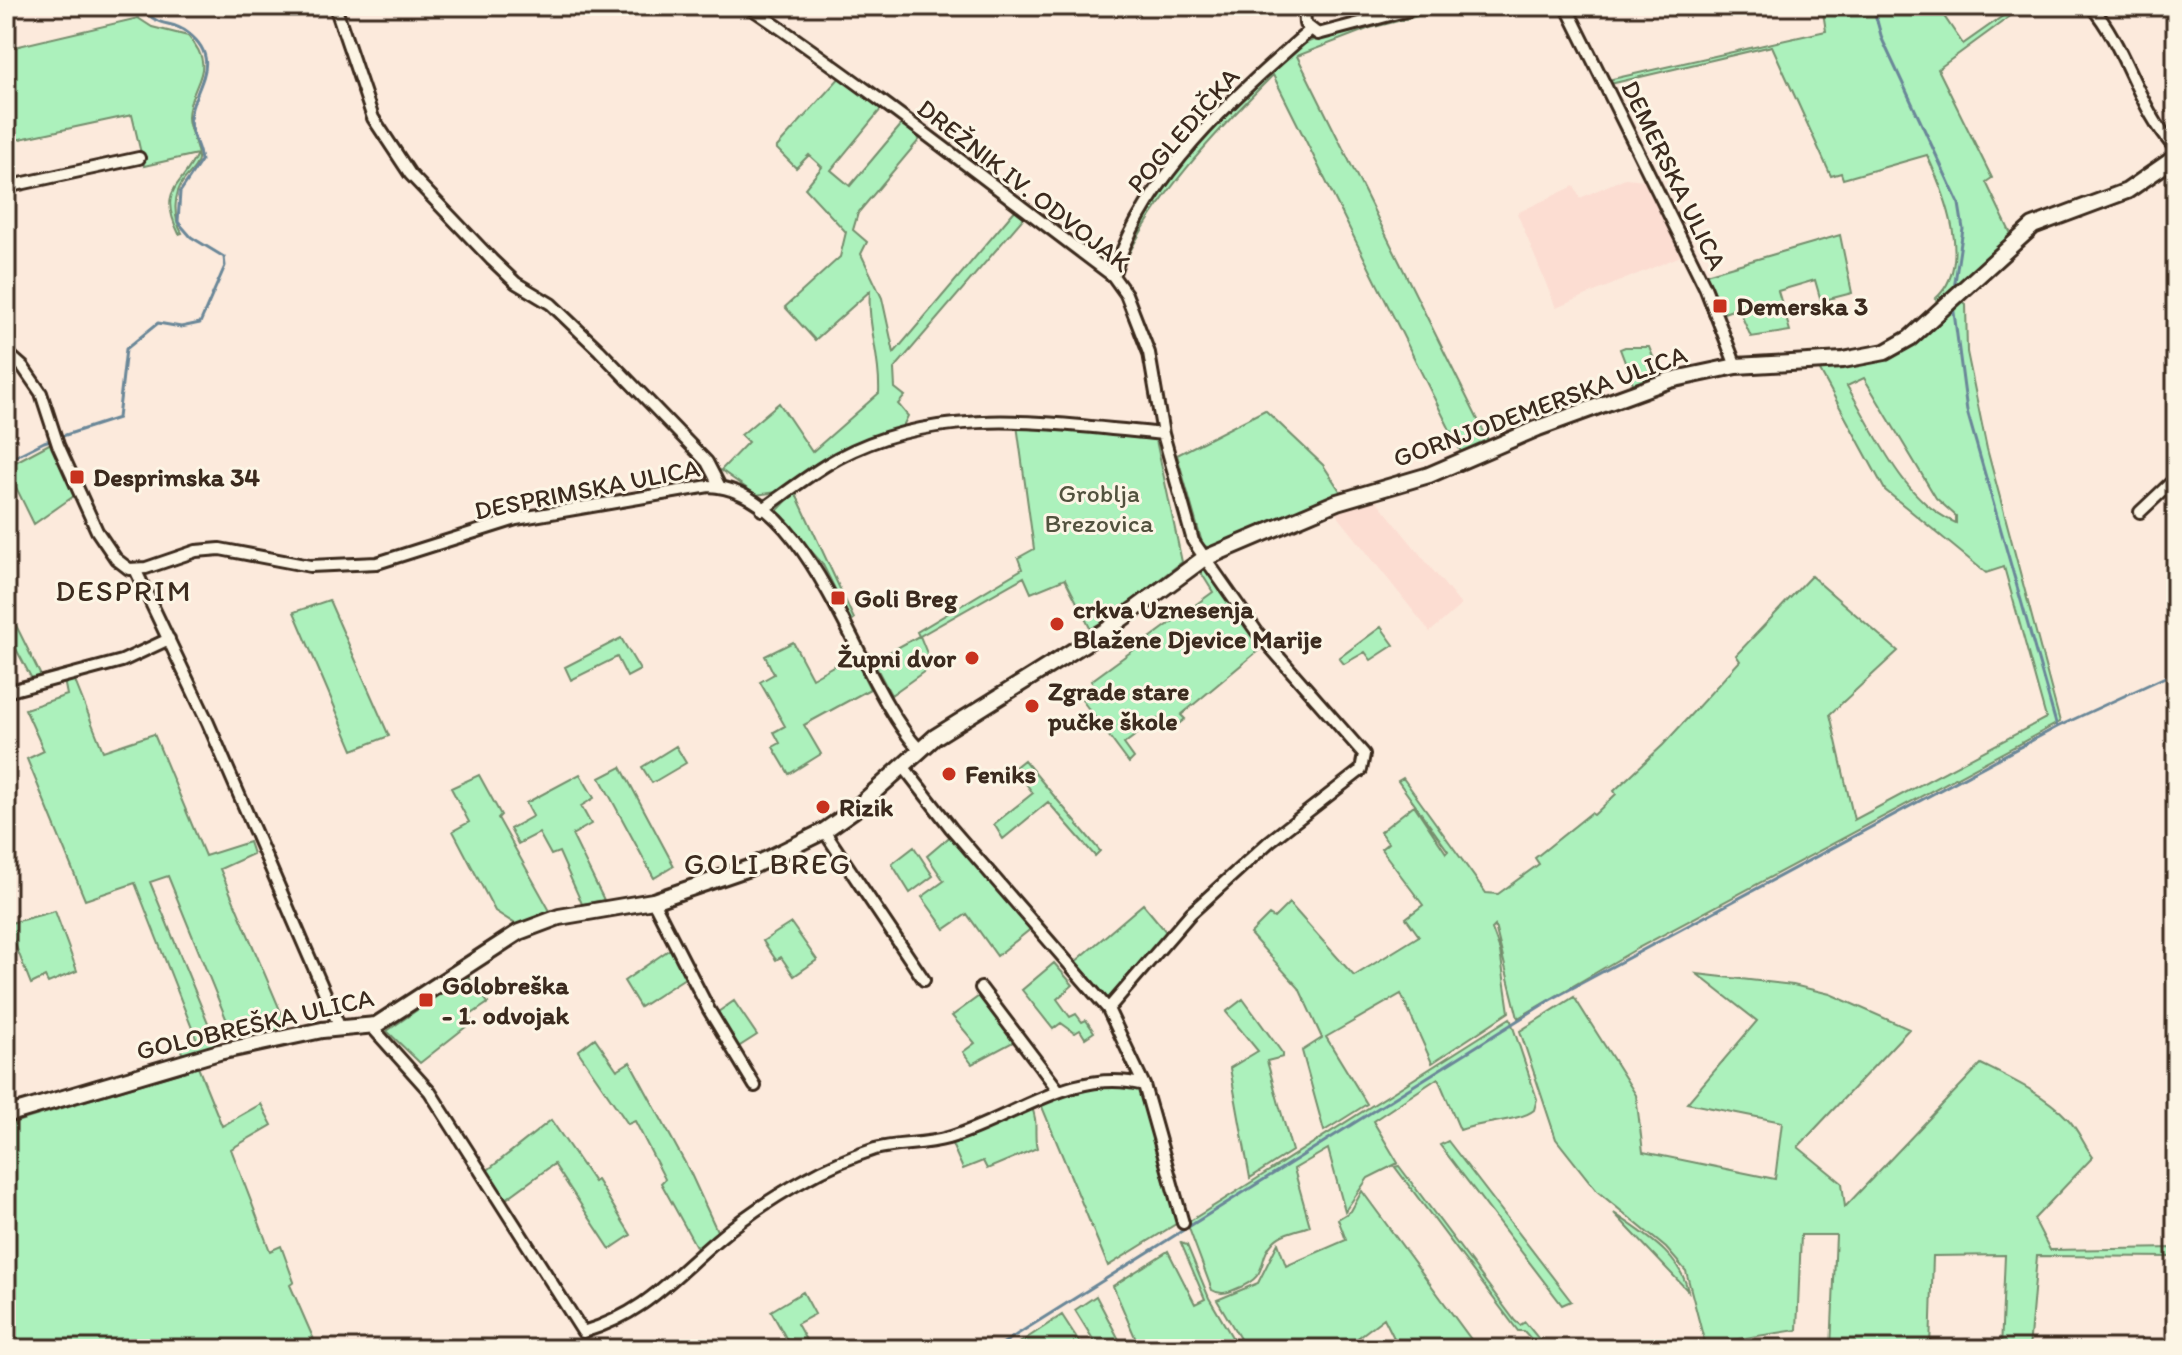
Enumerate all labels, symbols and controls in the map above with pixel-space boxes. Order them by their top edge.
street label: POGLEDIČKA [1120,60,1246,199]
street label: DEMERSKA ULICA [1614,75,1734,275]
street label: DREŽNIK IV. ODVOJAK [911,92,1137,278]
place label: Demerska 3 [1736,290,1868,322]
marker: Demerska 3 [1711,297,1729,315]
street label: GORNJODEMERSKA ULICA [1389,338,1692,474]
street label: DESPRIMSKA ULICA [472,451,703,527]
place label: Desprimska 34 [93,461,260,493]
marker: Desprimska 34 [68,468,86,486]
park label: Groblja Brezovica [1045,477,1154,539]
district label: DESPRIM [55,572,193,609]
place label: Goli Breg [854,582,958,614]
marker: Goli Breg [829,589,847,607]
place label: crkva Uznesenja Blažene Djevice Marije [1073,593,1322,655]
marker: crkva Uznesenja Blažene Djevice Marije [1048,615,1066,633]
place label: Župni dvor [838,642,957,674]
marker: Župni dvor [963,649,981,667]
place label: Zgrade stare pučke škole [1047,675,1189,737]
marker: Zgrade stare pučke škole [1023,697,1041,715]
place label: Feniks [965,758,1037,790]
marker: Feniks [940,765,958,783]
place label: Rizik [839,791,894,823]
marker: Rizik [814,798,832,816]
district label: GOLI BREG [684,845,852,882]
place label: Golobreška - 1. odvojak [442,969,569,1031]
street label: GOLOBREŠKA ULICA [133,981,377,1067]
marker: Golobreška - 1. odvojak [417,991,435,1009]

